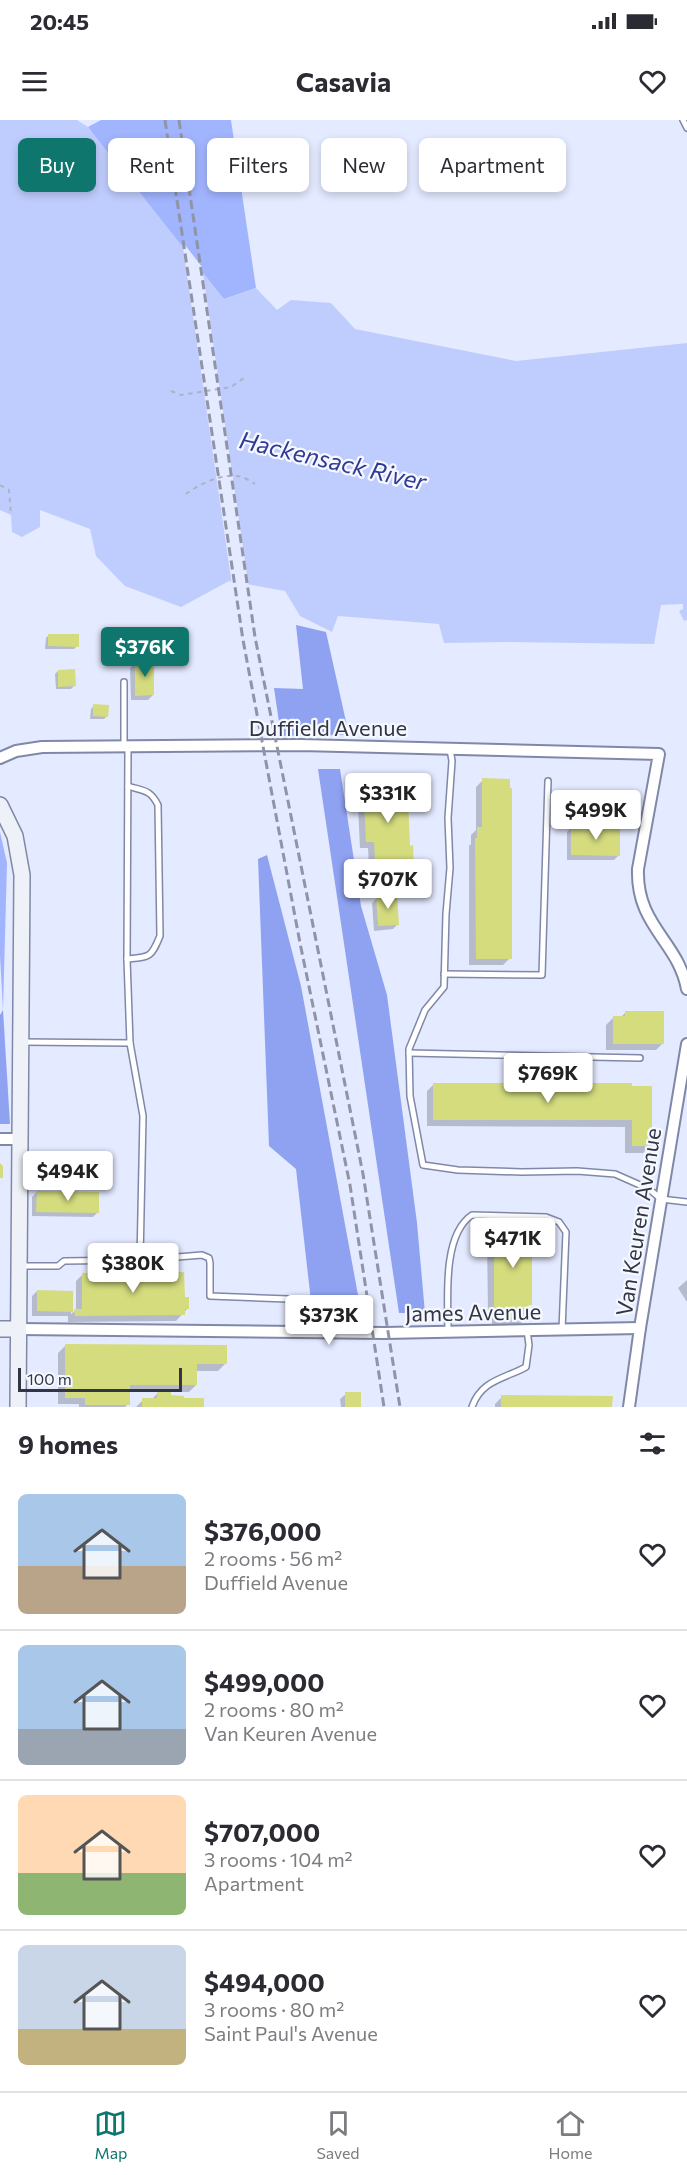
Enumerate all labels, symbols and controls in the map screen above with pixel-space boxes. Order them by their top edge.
text: 20:45 [30,8,89,35]
icon: menu [18,65,51,98]
text: Casavia [296,65,391,98]
icon: heart [636,65,669,98]
chip: Buy [18,138,96,192]
chip: Rent [108,138,195,192]
chip: Filters [207,138,309,192]
chip: New [321,138,407,192]
chip: Apartment [419,138,566,192]
water label: Hackensack River [237,424,431,496]
pin: $376K [103,627,187,678]
text: $376K [115,634,175,658]
street label: Duffield Avenue [249,714,407,741]
pin: $331K [346,773,430,824]
text: $331K [359,780,417,804]
pin: $499K [554,790,638,841]
text: $499K [565,797,627,821]
pin: $707K [346,859,430,910]
text: $707K [358,866,418,890]
pin: $769K [506,1053,590,1104]
text: $769K [518,1060,578,1084]
street label: Van Keuren Avenue [610,1126,666,1318]
pin: $494K [26,1151,110,1202]
text: $494K [37,1158,99,1182]
pin: $471K [471,1218,555,1269]
text: $471K [484,1225,542,1249]
pin: $380K [91,1243,175,1294]
text: $380K [102,1250,164,1274]
pin: $373K [287,1295,371,1346]
street label: James Avenue [405,1297,541,1327]
text: $373K [299,1302,359,1326]
scale bar [18,1365,182,1392]
text: 100 m [27,1369,72,1388]
icon: filters [636,1427,669,1460]
text: 9 homes [18,1428,118,1459]
text: $376,000 [204,1515,322,1546]
icon: home [66,1518,138,1590]
icon: heart [636,1538,669,1571]
text: 2 rooms · 56 m² [204,1546,342,1570]
text: Duffield Avenue [204,1570,348,1594]
text: $499,000 [204,1666,325,1697]
icon: home [66,1669,138,1741]
icon: heart [636,1689,669,1722]
text: 2 rooms · 80 m² [204,1697,344,1721]
text: Van Keuren Avenue [204,1721,377,1745]
text: $707,000 [204,1816,320,1847]
icon: home [66,1819,138,1891]
icon: heart [636,1839,669,1872]
text: 3 rooms · 104 m² [204,1847,353,1871]
text: Apartment [204,1871,304,1895]
text: $494,000 [204,1966,325,1997]
icon: home [66,1969,138,2041]
icon: heart [636,1989,669,2022]
text: 3 rooms · 80 m² [204,1997,344,2021]
text: Saint Paul's Avenue [204,2021,378,2045]
tab: Map [94,2107,127,2162]
tab: Saved [316,2107,360,2162]
tab: Home [549,2107,593,2162]

